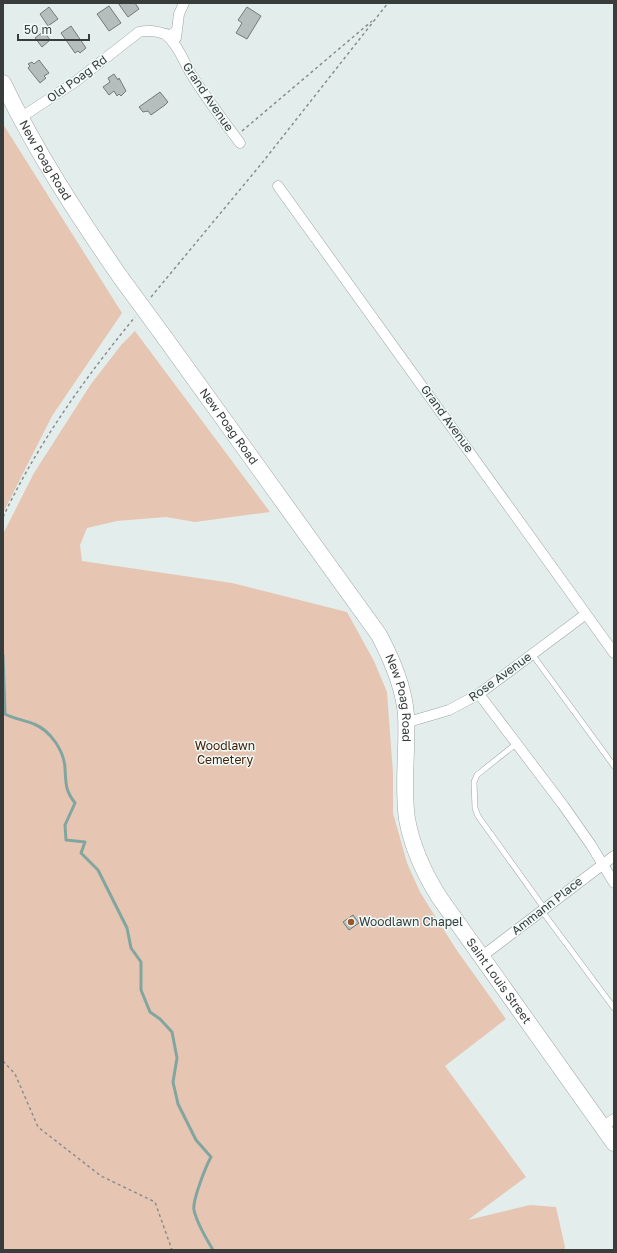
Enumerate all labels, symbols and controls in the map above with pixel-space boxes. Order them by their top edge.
scale bar [18,16,89,42]
text: 50 m [24,22,52,37]
street label: Old Poag Rd [44,52,110,105]
street label: Grand Avenue [180,59,237,134]
street label: New Poag Road [16,117,75,203]
street label: Grand Avenue [418,382,477,455]
street label: New Poag Road [197,385,262,467]
street label: Rose Avenue [465,649,534,704]
street label: New Poag Road [382,651,414,742]
park label: Woodlawn Cemetery [195,738,255,767]
street label: Ammann Place [508,873,585,938]
place label: Woodlawn Chapel [359,914,463,929]
marker: Woodlawn Chapel [346,917,356,927]
street label: Saint Louis Street [463,935,535,1027]

